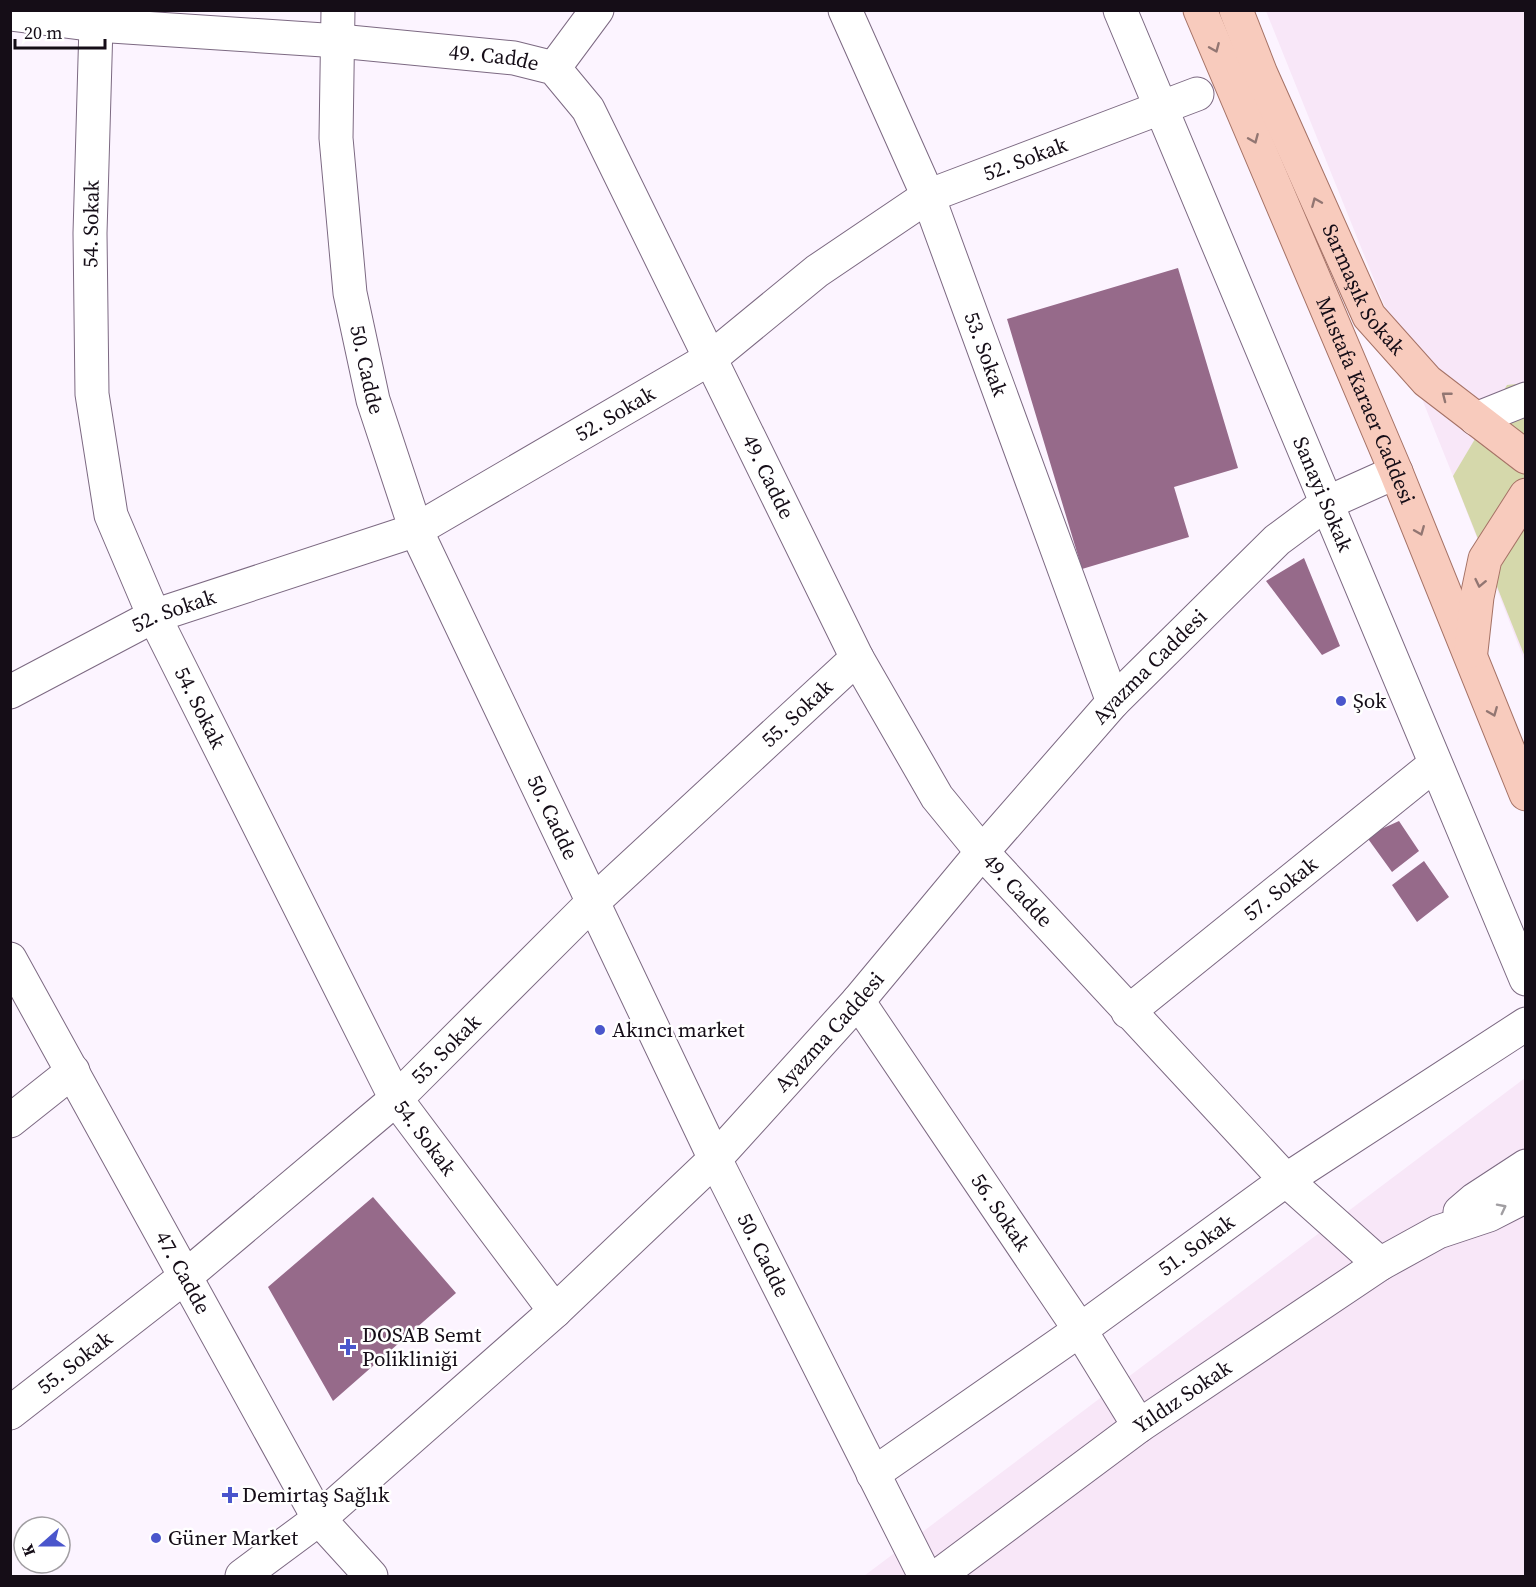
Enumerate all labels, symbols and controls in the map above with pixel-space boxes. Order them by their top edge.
scale bar [15,12,105,50]
text: 20 m [24,20,62,45]
street label: 49. Cadde [448,37,542,78]
one-way arrow [1208,42,1220,53]
street label: 52. Sokak [979,129,1072,188]
one-way arrow [1247,133,1259,144]
street label: 54. Sokak [75,179,106,268]
one-way arrow [1311,197,1323,208]
street label: Sarmaşık Sokak [1316,219,1412,362]
street label: Mustafa Karaer Caddesi [1309,292,1422,508]
street label: 53. Sokak [958,308,1015,401]
street label: 50. Cadde [343,322,392,418]
street label: 52. Sokak [569,379,661,448]
one-way arrow [1441,392,1452,403]
street label: 49. Cadde [736,429,802,524]
street label: Sanayi Sokak [1286,432,1361,556]
one-way arrow [1413,525,1425,536]
one-way arrow [1474,578,1487,588]
street label: 52. Sokak [126,582,220,640]
street label: Ayazma Caddesi [1085,602,1213,730]
street label: 54. Sokak [168,662,233,754]
street label: 55. Sokak [754,672,839,754]
place label: Şok [1353,686,1387,715]
marker: Şok [1334,694,1348,708]
one-way arrow [1486,706,1498,717]
street label: 50. Cadde [520,770,586,864]
street label: 49. Cadde [977,847,1060,933]
street label: 57. Sokak [1237,849,1324,927]
street label: Ayazma Caddesi [768,965,890,1098]
street label: 55. Sokak [404,1007,487,1090]
place label: Akıncı market [612,1015,745,1044]
marker: Akıncı market [593,1023,607,1037]
street label: 54. Sokak [387,1094,464,1182]
street label: 56. Sokak [964,1168,1038,1257]
one-way arrow [1496,1204,1506,1215]
street label: 51. Sokak [1152,1207,1241,1283]
street label: 50. Cadde [730,1208,797,1302]
street label: 47. Cadde [149,1225,218,1319]
place label: DOSAB Semt Polikliniği [362,1320,481,1373]
street label: 55. Sokak [31,1323,118,1401]
marker: DOSAB Semt Polikliniği [339,1338,357,1356]
street label: Yıldız Sokak [1127,1353,1237,1440]
place label: Demirtaş Sağlık [242,1480,390,1509]
marker: Demirtaş Sağlık [223,1488,237,1502]
north arrow [12,1515,72,1575]
place label: Güner Market [168,1523,298,1552]
marker: Güner Market [149,1531,163,1545]
text: K [15,1540,40,1560]

